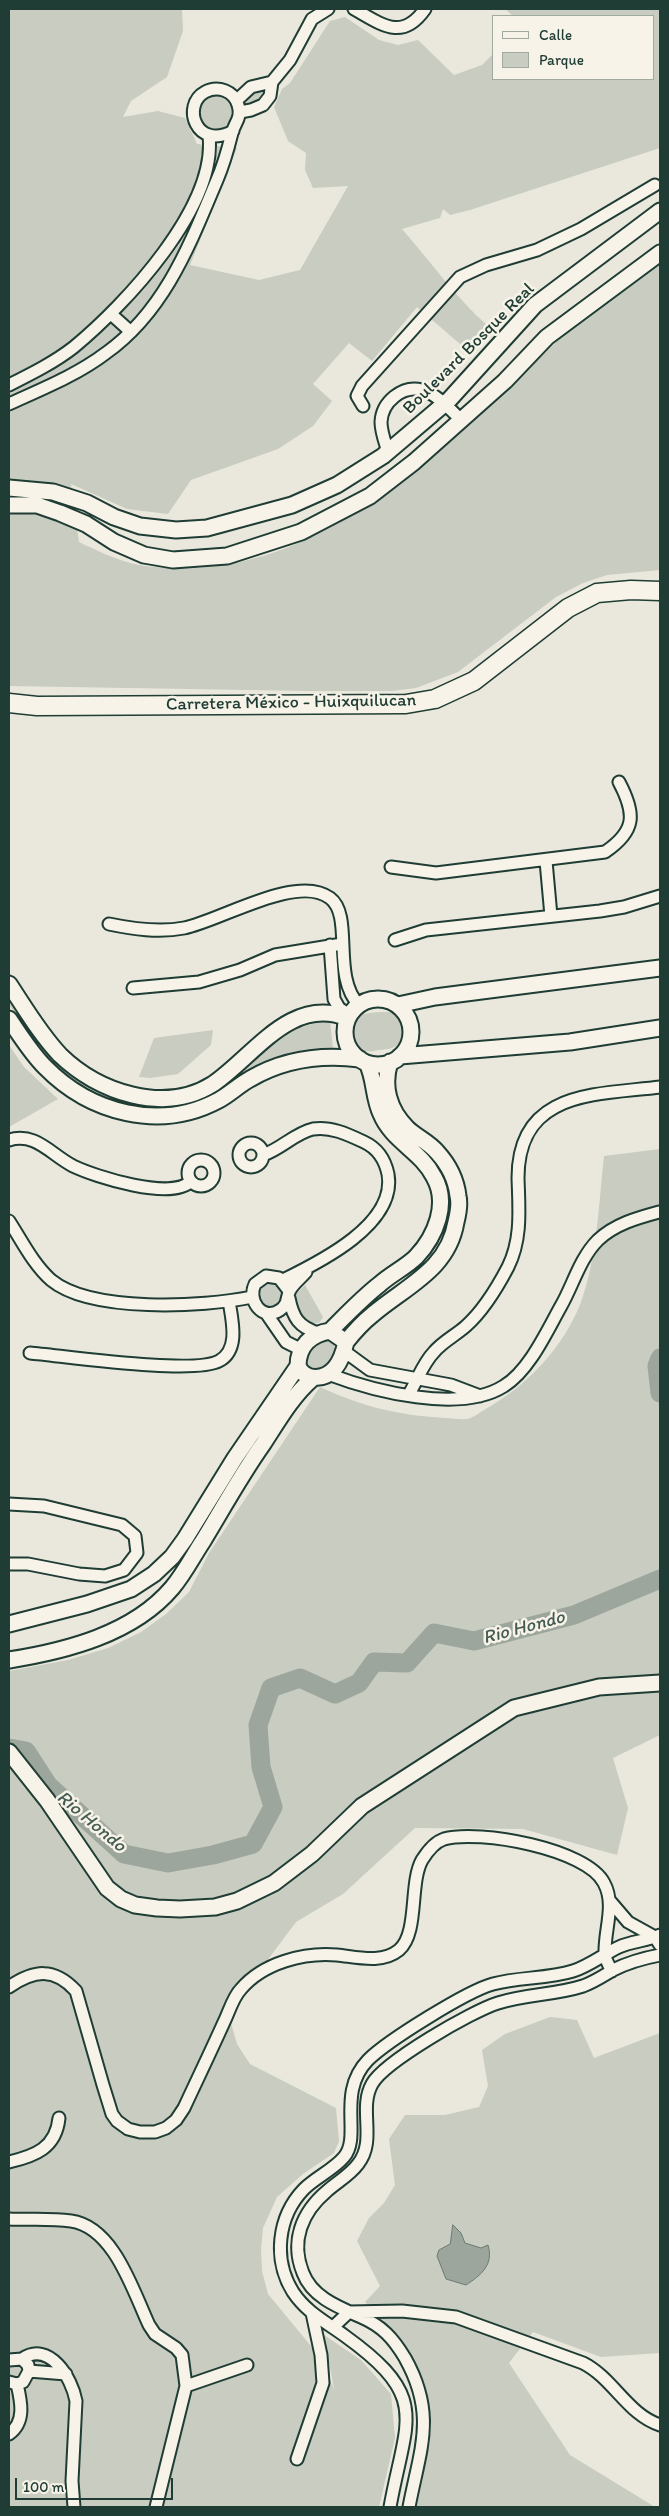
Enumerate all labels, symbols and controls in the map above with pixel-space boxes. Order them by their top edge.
legend [492,15,654,80]
text: Calle [539,26,572,44]
text: Parque [539,51,584,69]
street label: Boulevard Bosque Real [399,279,539,419]
street label: Carretera México - Huixquilucan [166,690,416,716]
water label: Rio Hondo [481,1606,567,1650]
water label: Rio Hondo [52,1786,130,1858]
scale bar [18,2468,175,2500]
text: 100 m [23,2478,64,2496]

